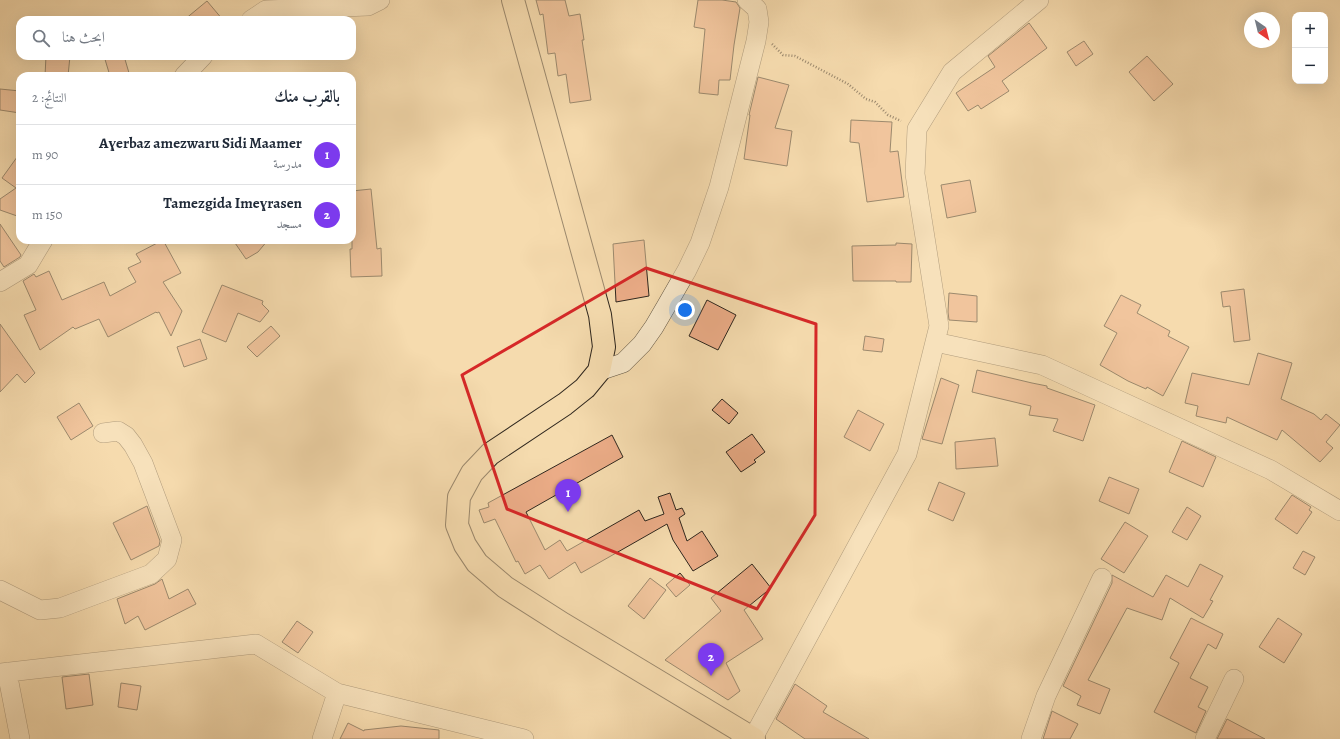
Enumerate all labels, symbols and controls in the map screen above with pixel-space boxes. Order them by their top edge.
north arrow [1244,12,1280,48]
map controls [1292,12,1328,84]
button: + [1292,12,1328,48]
search box [16,16,356,60]
icon: search [30,27,52,49]
text: ابحث هنا [62,27,105,47]
button: − [1292,48,1328,84]
text: بالقرب منك [274,85,340,108]
text: النتائج: 2 [32,89,67,106]
text: Aɣerbaz amezwaru Sidi Maamer [99,133,302,153]
text: 90 m [32,146,58,163]
text: 1 [325,146,329,163]
text: مدرسة [273,155,302,172]
text: Tamezgida Imeɣrasen [163,193,302,213]
text: 150 m [32,206,62,223]
text: 2 [324,206,330,223]
text: مسجد [276,215,302,232]
your location [675,300,695,320]
pin: 1 [555,479,581,512]
pin: 2 [698,643,724,676]

